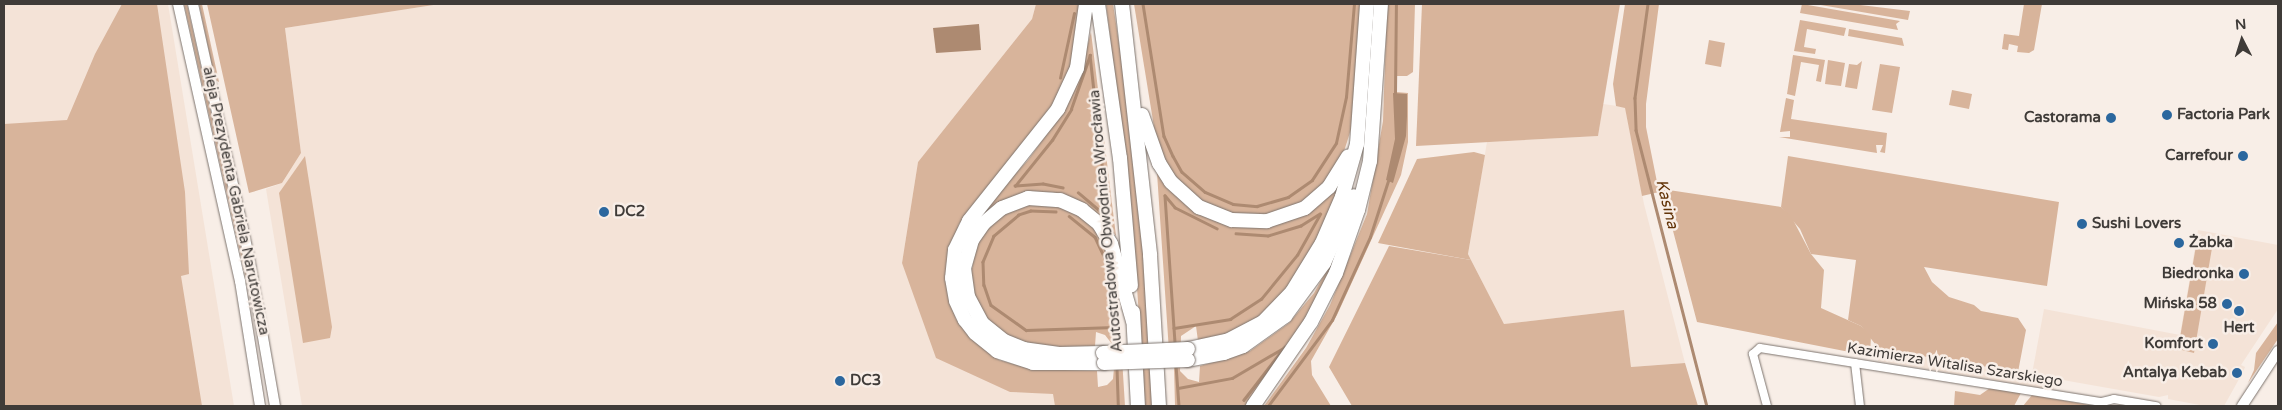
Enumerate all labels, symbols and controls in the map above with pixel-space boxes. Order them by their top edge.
north arrow [2217,15,2267,65]
text: N [2234,16,2247,34]
street label: aleja Prezydenta Gabriela Narutowicza [199,65,273,337]
street label: Autostradowa Obwodnica Wrocławia [1086,89,1126,353]
place label: Factoria Park [2177,106,2270,124]
place label: Castorama [2024,109,2101,127]
marker: Factoria Park [2161,109,2173,121]
marker: Castorama [2105,112,2117,124]
place label: Carrefour [2165,147,2233,165]
marker: Carrefour [2237,150,2249,162]
water label: Kasina [1652,177,1682,231]
place label: DC2 [614,203,645,221]
marker: DC2 [598,206,610,218]
place label: Sushi Lovers [2092,215,2181,233]
marker: Sushi Lovers [2076,218,2088,230]
place label: Żabka [2189,234,2233,252]
marker: Żabka [2173,237,2185,249]
place label: Biedronka [2162,265,2234,283]
marker: Biedronka [2238,268,2250,280]
place label: Mińska 58 [2143,295,2217,313]
marker: Mińska 58 [2221,298,2233,310]
marker: Hert [2233,305,2245,317]
place label: Hert [2223,319,2255,337]
place label: Komfort [2144,335,2203,353]
marker: Komfort [2207,338,2219,350]
street label: Kazimierza Witalisa Szarskiego [1846,339,2064,391]
place label: Antalya Kebab [2123,364,2227,382]
marker: Antalya Kebab [2231,367,2243,379]
place label: DC3 [850,372,881,390]
marker: DC3 [834,375,846,387]

